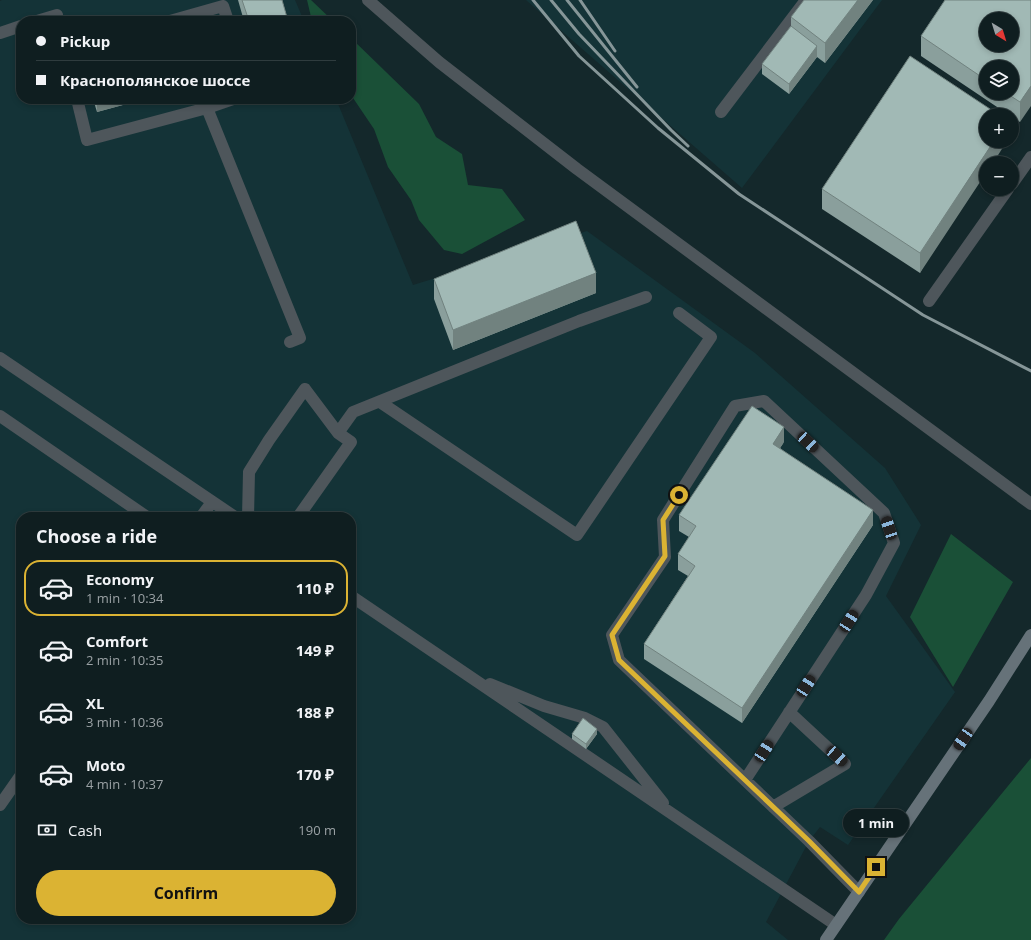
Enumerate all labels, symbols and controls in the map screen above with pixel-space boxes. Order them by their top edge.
north arrow [979,12,1019,52]
map controls [979,12,1019,196]
text: Pickup [60,31,110,51]
button: layers [979,60,1019,100]
text: Краснополянское шоссе [60,70,250,90]
button: + [979,108,1019,148]
button: − [979,156,1019,196]
car [795,429,821,455]
route start [670,486,688,504]
car [880,515,898,541]
text: Choose a ride [36,524,157,548]
text: Economy [86,569,154,589]
icon: car [38,570,74,606]
text: 110 ₽ [296,578,334,598]
text: 1 min · 10:34 [86,589,163,607]
car [837,608,861,634]
text: Comfort [86,631,148,651]
icon: car [38,632,74,668]
text: 149 ₽ [296,640,334,660]
text: 2 min · 10:35 [86,651,163,669]
car [794,673,818,699]
text: XL [86,693,104,713]
icon: car [38,694,74,730]
text: 188 ₽ [296,702,334,722]
text: 3 min · 10:36 [86,713,163,731]
car [951,726,975,752]
car [752,738,776,764]
car [824,744,850,768]
text: Moto [86,755,125,775]
icon: car [38,756,74,792]
text: 170 ₽ [296,764,334,784]
text: 4 min · 10:37 [86,775,163,793]
callout: 1 min [843,809,909,837]
text: 1 min [858,814,894,832]
icon: cash [36,819,58,841]
text: Cash [68,820,102,840]
text: 190 m [298,821,336,839]
route end [867,858,885,876]
button: Confirm [36,870,336,916]

